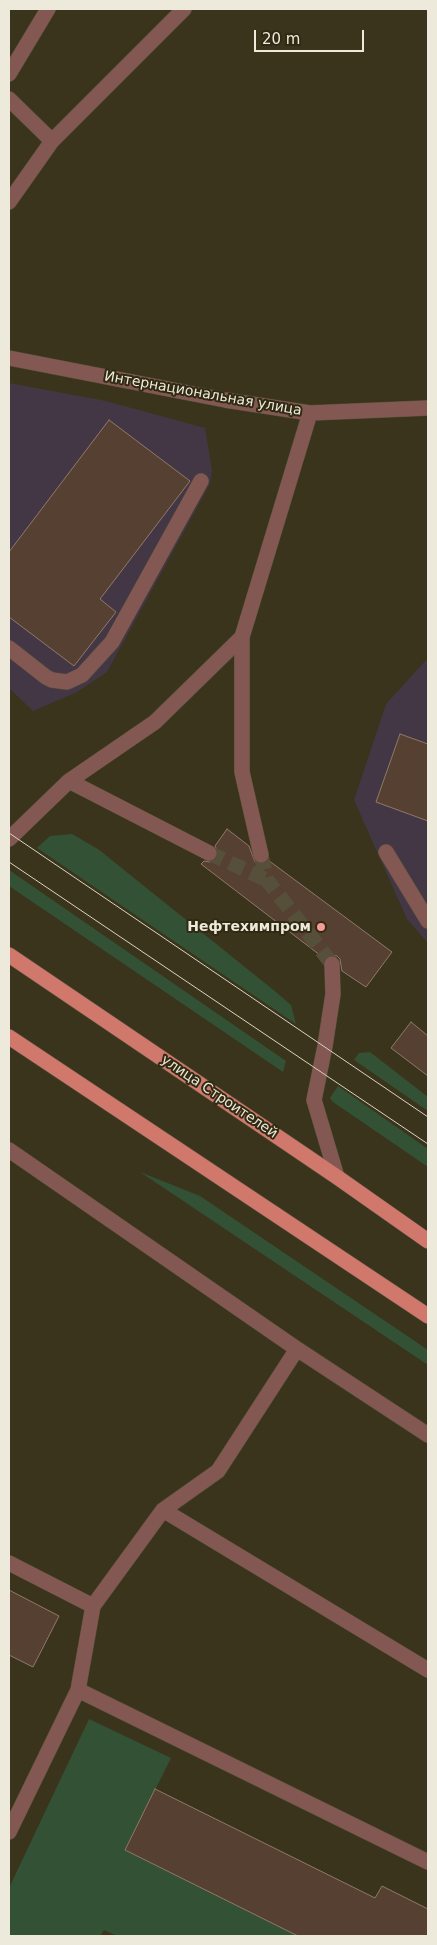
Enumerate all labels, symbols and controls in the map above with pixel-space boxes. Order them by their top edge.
scale bar [257,20,367,52]
text: 20 m [262,30,300,48]
street label: Интернациональная улица [103,368,303,420]
place label: Нефтехимпром [187,919,311,935]
marker: Нефтехимпром [315,921,327,933]
street label: улица Строителей [158,1052,280,1142]

